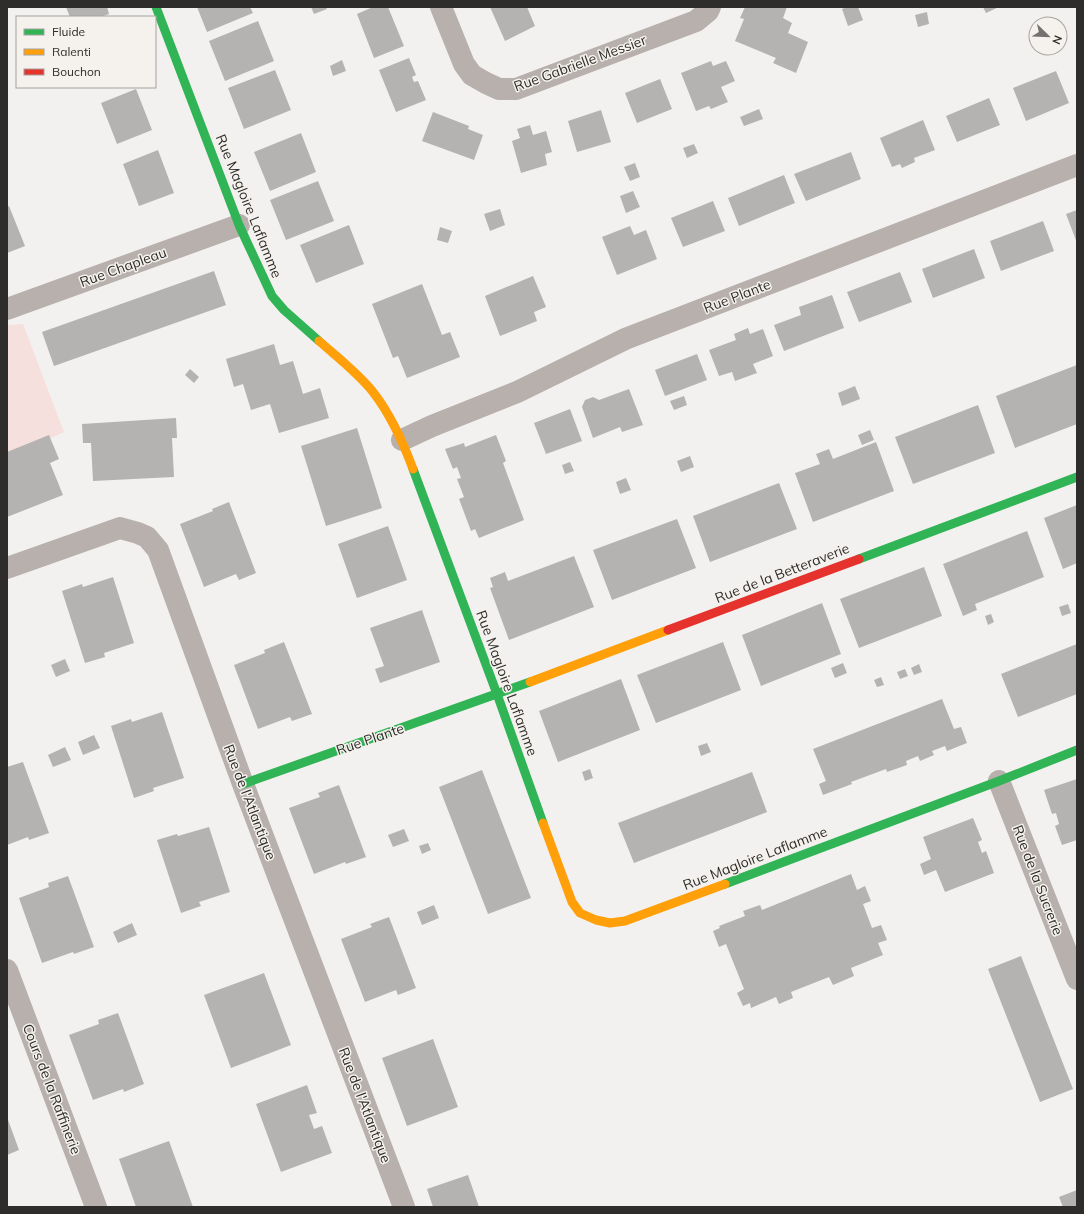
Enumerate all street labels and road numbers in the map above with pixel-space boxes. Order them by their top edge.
street label: Rue Gabrielle Messier [511,30,650,95]
street label: Rue Magloire Laflamme [212,131,286,281]
street label: Rue Chapleau [77,243,169,291]
street label: Rue Plante [701,275,773,317]
street label: Rue de la Betteraverie [712,539,852,607]
street label: Rue Magloire Laflamme [472,608,542,758]
street label: Rue Plante [334,719,406,759]
street label: Rue de l'Atlantique [220,742,280,862]
street label: Rue Magloire Laflamme [680,822,830,894]
street label: Rue de la Sucrerie [1009,822,1067,938]
street label: Cours de la Raffinerie [19,1021,85,1157]
street label: Rue de l'Atlantique [335,1045,395,1165]

